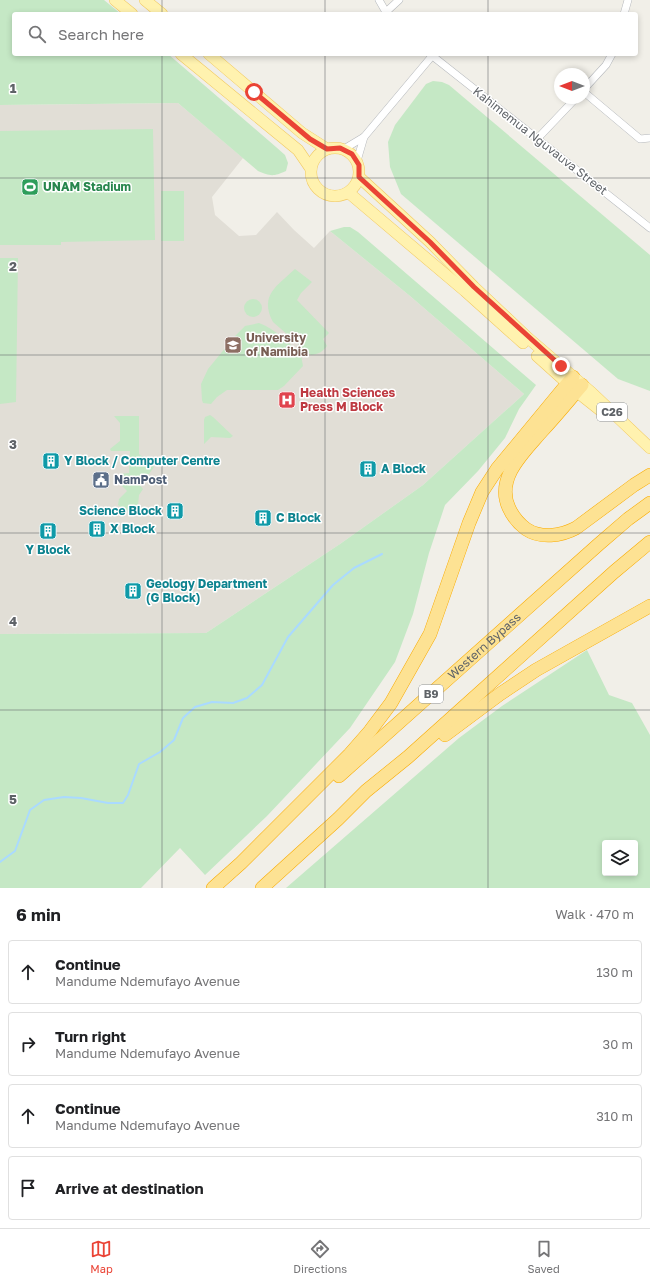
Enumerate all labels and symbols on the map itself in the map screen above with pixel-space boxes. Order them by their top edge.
north arrow [554,68,590,104]
text: 1 [10,80,17,96]
route start [245,83,263,101]
street label: Kahimemua Nguvauva Street [470,83,611,198]
sports icon: UNAM Stadium [20,177,40,197]
place label: UNAM Stadium [43,179,131,194]
text: 2 [9,258,17,274]
place label: University of Namibia [246,330,308,359]
school or university icon: University of Namibia [223,335,243,355]
route end [552,357,570,375]
place label: Health Sciences Press M Block [300,385,396,414]
hospital icon: Health Sciences Press M Block [277,390,297,410]
road number: C26 [597,403,627,421]
text: 3 [9,436,17,452]
building icon: Y Block / Computer Centre [41,451,61,471]
place label: Y Block / Computer Centre [64,453,220,468]
building icon: A Block [358,459,378,479]
place label: A Block [381,461,426,476]
public building icon: NamPost [91,470,111,490]
place label: NamPost [114,472,167,487]
building icon: Science Block [165,501,185,521]
place label: Science Block [79,503,162,518]
building icon: C Block [253,508,273,528]
place label: C Block [276,510,321,525]
building icon: X Block [87,519,107,539]
building icon: Y Block [38,521,58,541]
place label: X Block [110,521,155,536]
place label: Y Block [26,542,70,557]
place label: Geology Department (G Block) [146,576,267,605]
building icon: Geology Department (G Block) [123,581,143,601]
street label: Western Bypass [445,609,524,682]
text: 4 [9,613,17,629]
road number: B9 [419,685,443,703]
text: 5 [9,791,17,807]

